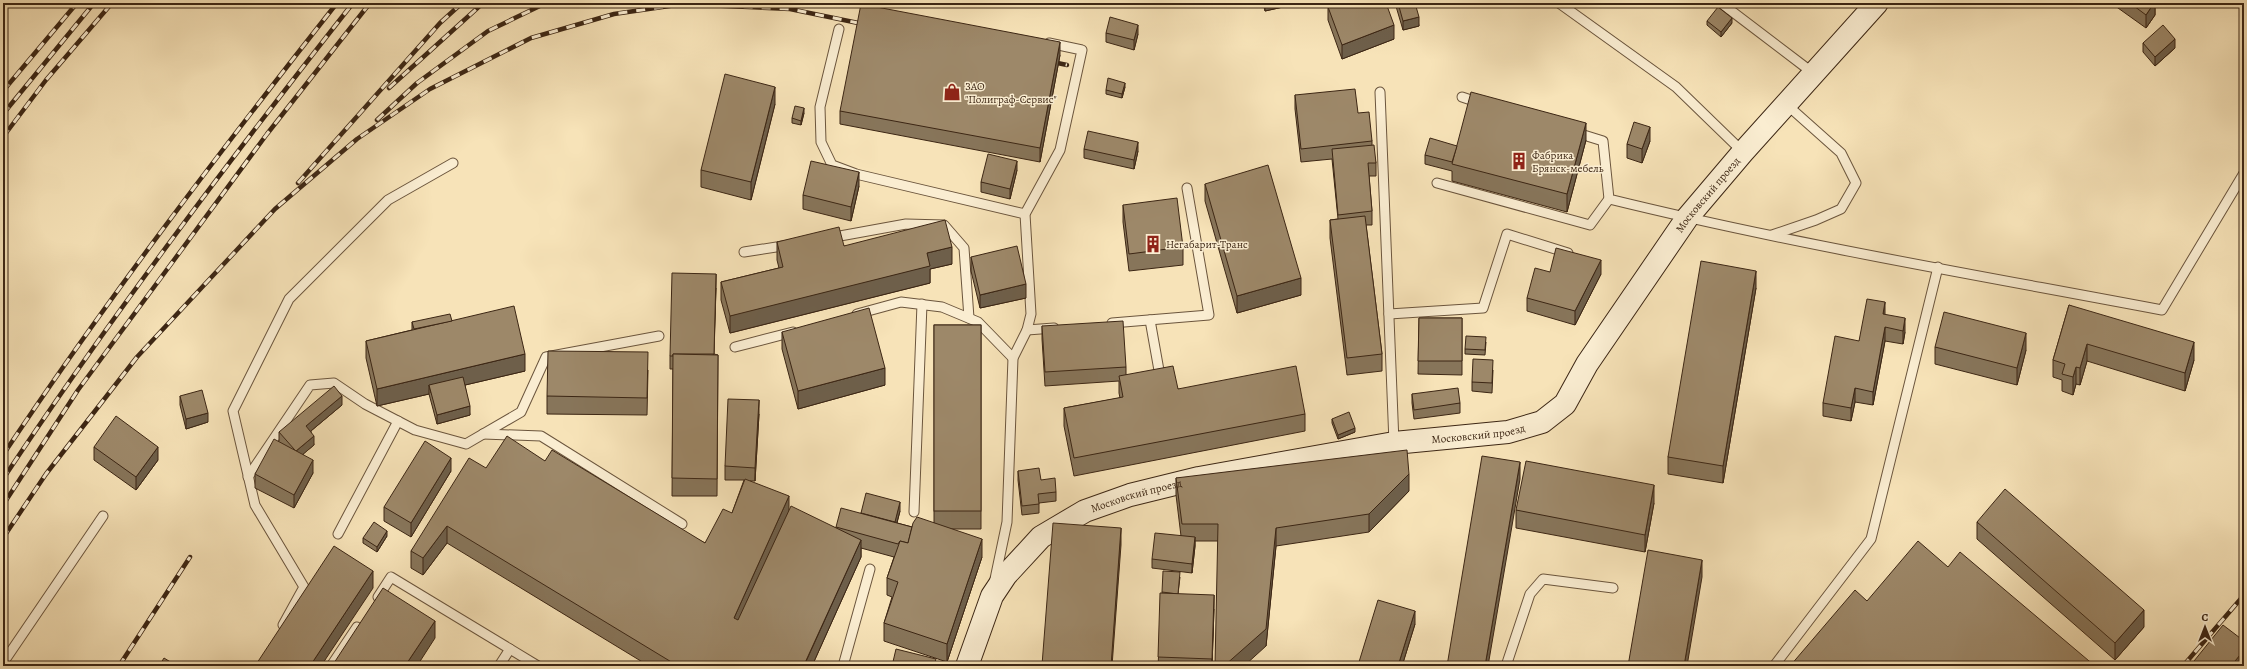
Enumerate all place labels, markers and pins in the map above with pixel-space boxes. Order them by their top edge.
place label: ЗАО "Полиграф-Сервис" [965,79,1057,107]
shop icon: ЗАО "Полиграф-Сервис" [942,82,962,102]
place label: Фабрика Брянск-мебель [1532,148,1604,176]
building icon: Фабрика Брянск-мебель [1509,151,1529,171]
building icon: Негабарит-Транс [1143,234,1163,254]
place label: Негабарит-Транс [1166,237,1248,252]

